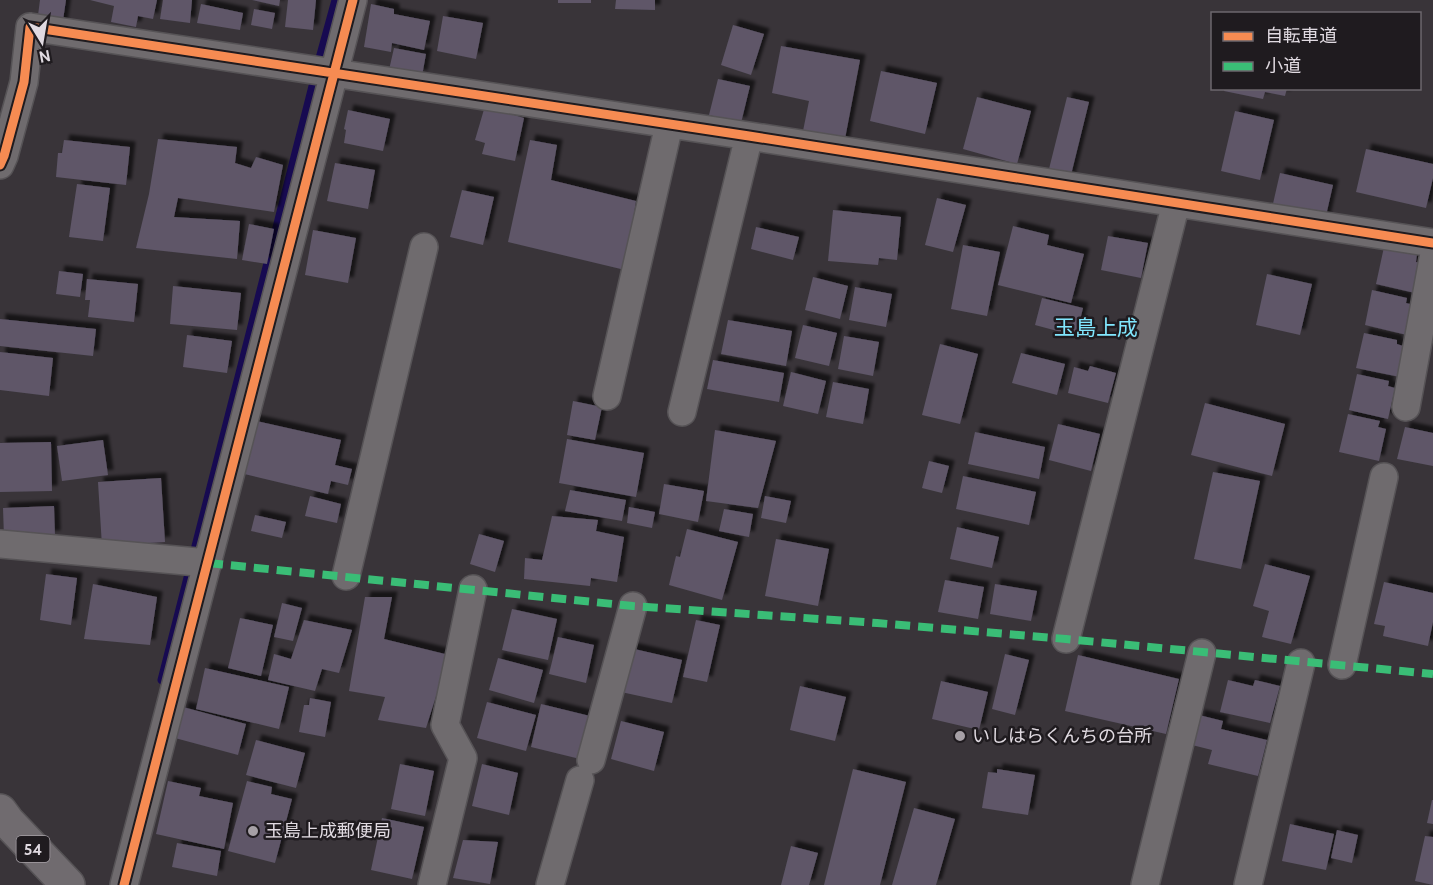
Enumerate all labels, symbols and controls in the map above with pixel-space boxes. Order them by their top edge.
north arrow [12,12,72,72]
legend [1211,12,1421,90]
text: 自転車道 [1265,25,1337,47]
text: N [37,46,52,67]
text: 小道 [1265,55,1301,77]
district label: 玉島上成 [1054,315,1138,340]
place label: いしはらくんちの台所 [972,725,1152,747]
marker: いしはらくんちの台所 [953,729,967,743]
place label: 玉島上成郵便局 [265,820,391,842]
marker: 玉島上成郵便局 [246,824,260,838]
road number: 54 [16,836,50,862]

